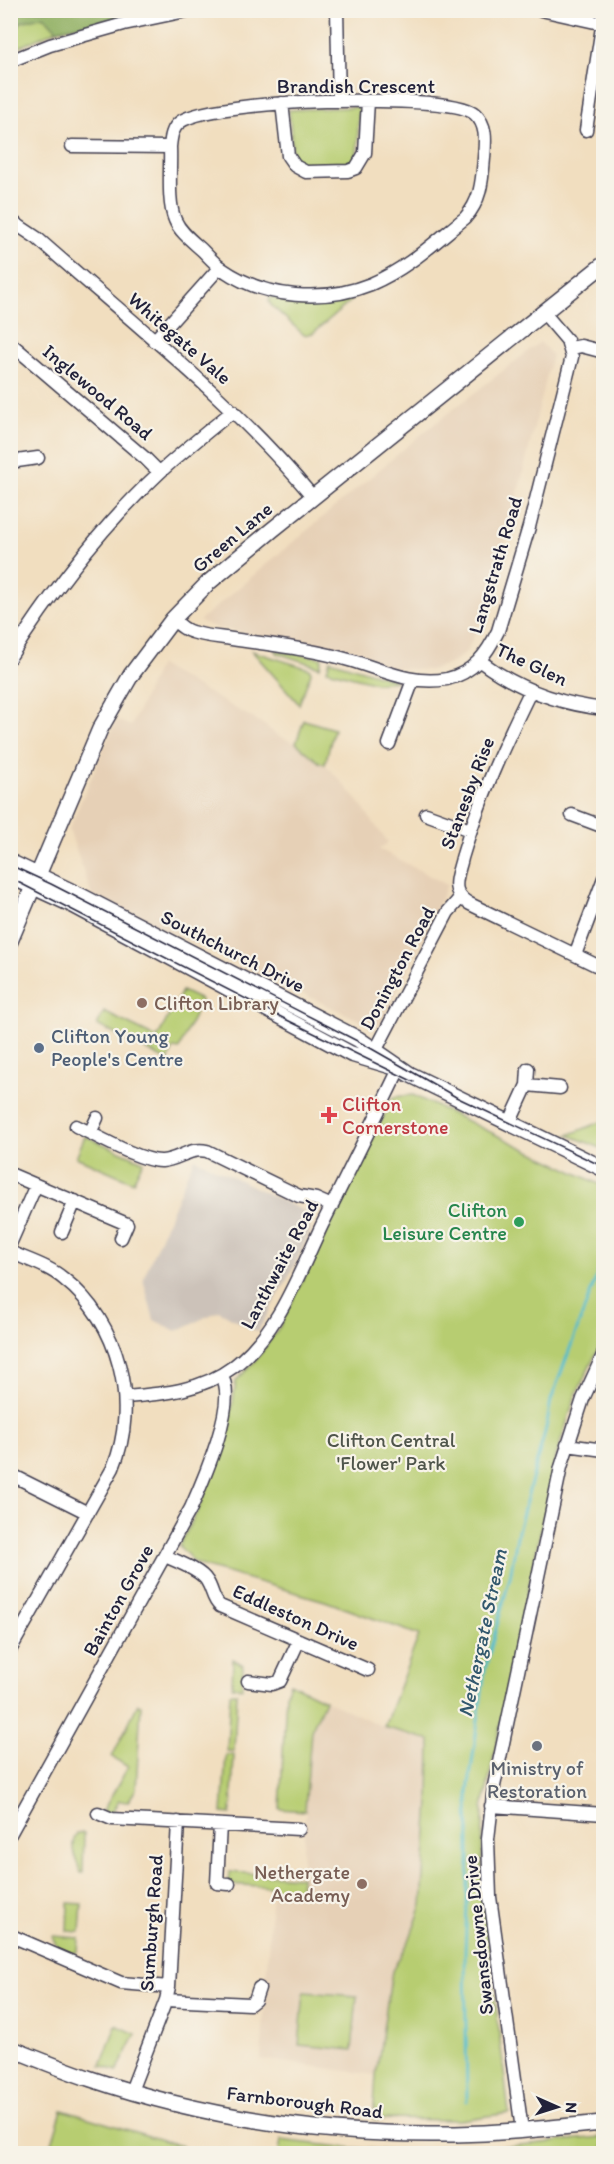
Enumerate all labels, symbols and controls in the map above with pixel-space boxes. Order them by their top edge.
street label: Brandish Crescent [277,74,435,98]
street label: Whitegate Vale [123,287,237,389]
street label: Inglewood Road [38,339,158,445]
street label: Langstrath Road [463,493,527,636]
street label: Green Lane [187,497,277,577]
street label: The Glen [492,637,572,691]
street label: Stanesby Rise [435,733,499,853]
street label: Donington Road [354,902,440,1034]
street label: Southchurch Drive [157,904,309,998]
place label: Clifton Library [154,991,279,1015]
marker: Clifton Library [135,996,149,1010]
place label: Clifton Young People's Centre [51,1024,183,1071]
marker: Clifton Young People's Centre [32,1041,46,1055]
place label: Clifton Cornerstone [342,1092,449,1139]
marker: Clifton Cornerstone [320,1106,338,1124]
street label: Lanthwaite Road [235,1195,323,1333]
place label: Clifton Leisure Centre [382,1198,507,1245]
marker: Clifton Leisure Centre [512,1215,526,1229]
park label: Clifton Central 'Flower' Park [327,1428,456,1475]
street label: Bainton Grove [77,1540,159,1660]
water label: Nethergate Stream [452,1547,512,1719]
street label: Eddleston Drive [229,1578,363,1656]
marker: Ministry of Restoration [530,1739,544,1753]
place label: Ministry of Restoration [487,1756,587,1803]
street label: Sumburgh Road [134,1854,168,1992]
street label: Swansdowne Drive [458,1854,498,2016]
place label: Nethergate Academy [254,1860,351,1907]
marker: Nethergate Academy [355,1877,369,1891]
north arrow [527,2077,587,2137]
street label: Farnborough Road [225,2081,385,2123]
text: N [562,2102,581,2114]

